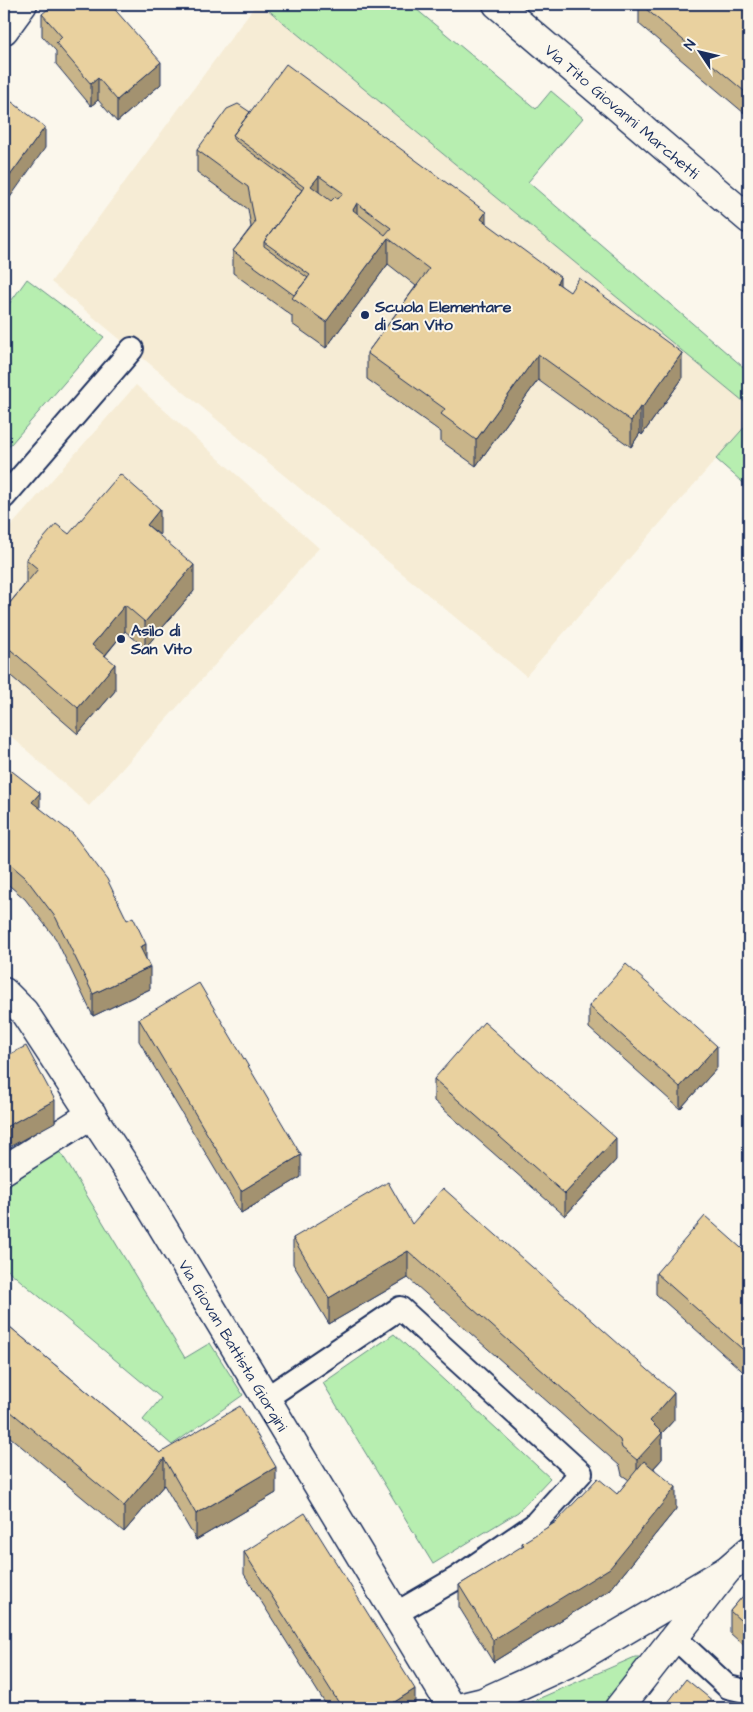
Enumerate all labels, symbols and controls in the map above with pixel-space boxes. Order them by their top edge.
north arrow [676,28,726,78]
text: N [679,36,701,54]
street label: Via Tito Giovanni Marchetti [540,39,704,185]
place label: Scuola Elementare di San Vito [374,296,512,336]
marker: Scuola Elementare di San Vito [359,309,371,321]
place label: Asilo di San Vito [130,620,193,660]
marker: Asilo di San Vito [115,633,127,645]
street label: Via Giovan Battista Giorgini [173,1256,293,1436]

